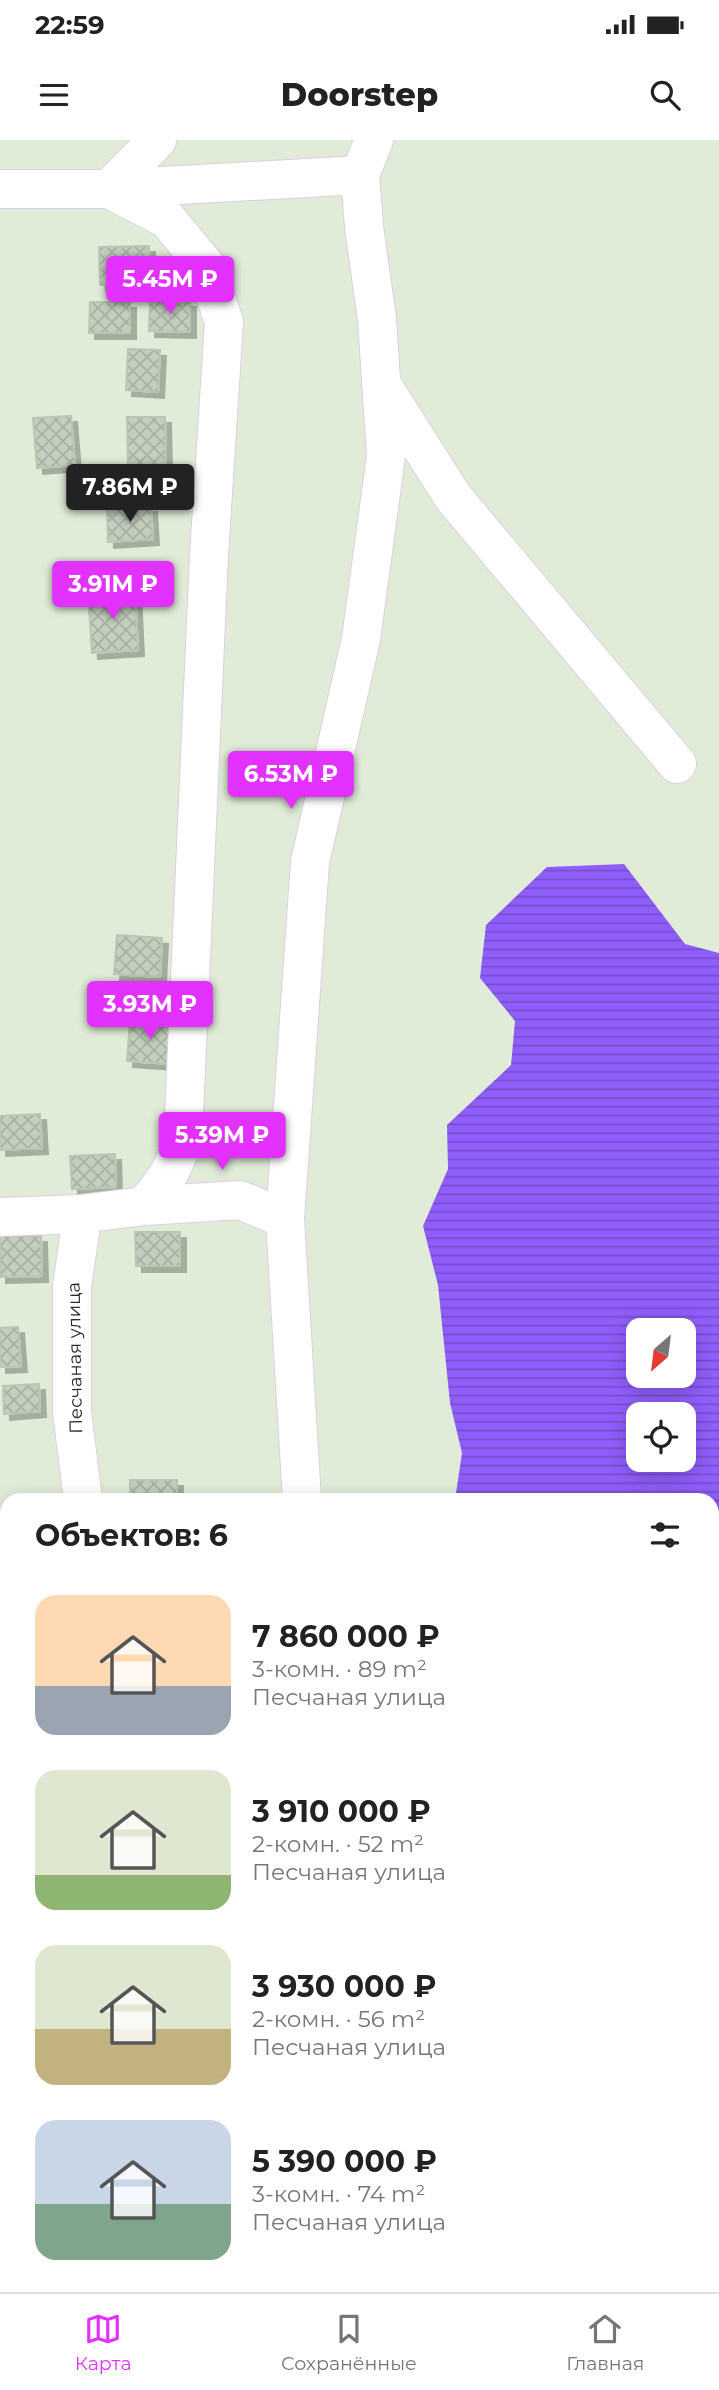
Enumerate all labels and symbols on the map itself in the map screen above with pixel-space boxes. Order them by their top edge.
pin: 5.45M ₽ [105,256,235,316]
pin: 7.86M ₽ [65,464,195,524]
pin: 3.91M ₽ [48,561,178,621]
pin: 6.53M ₽ [226,752,356,811]
pin: 3.93M ₽ [85,982,215,1041]
pin: 5.39M ₽ [157,1112,287,1172]
street label: Песчаная улица [63,1282,87,1434]
north arrow [626,1318,696,1388]

